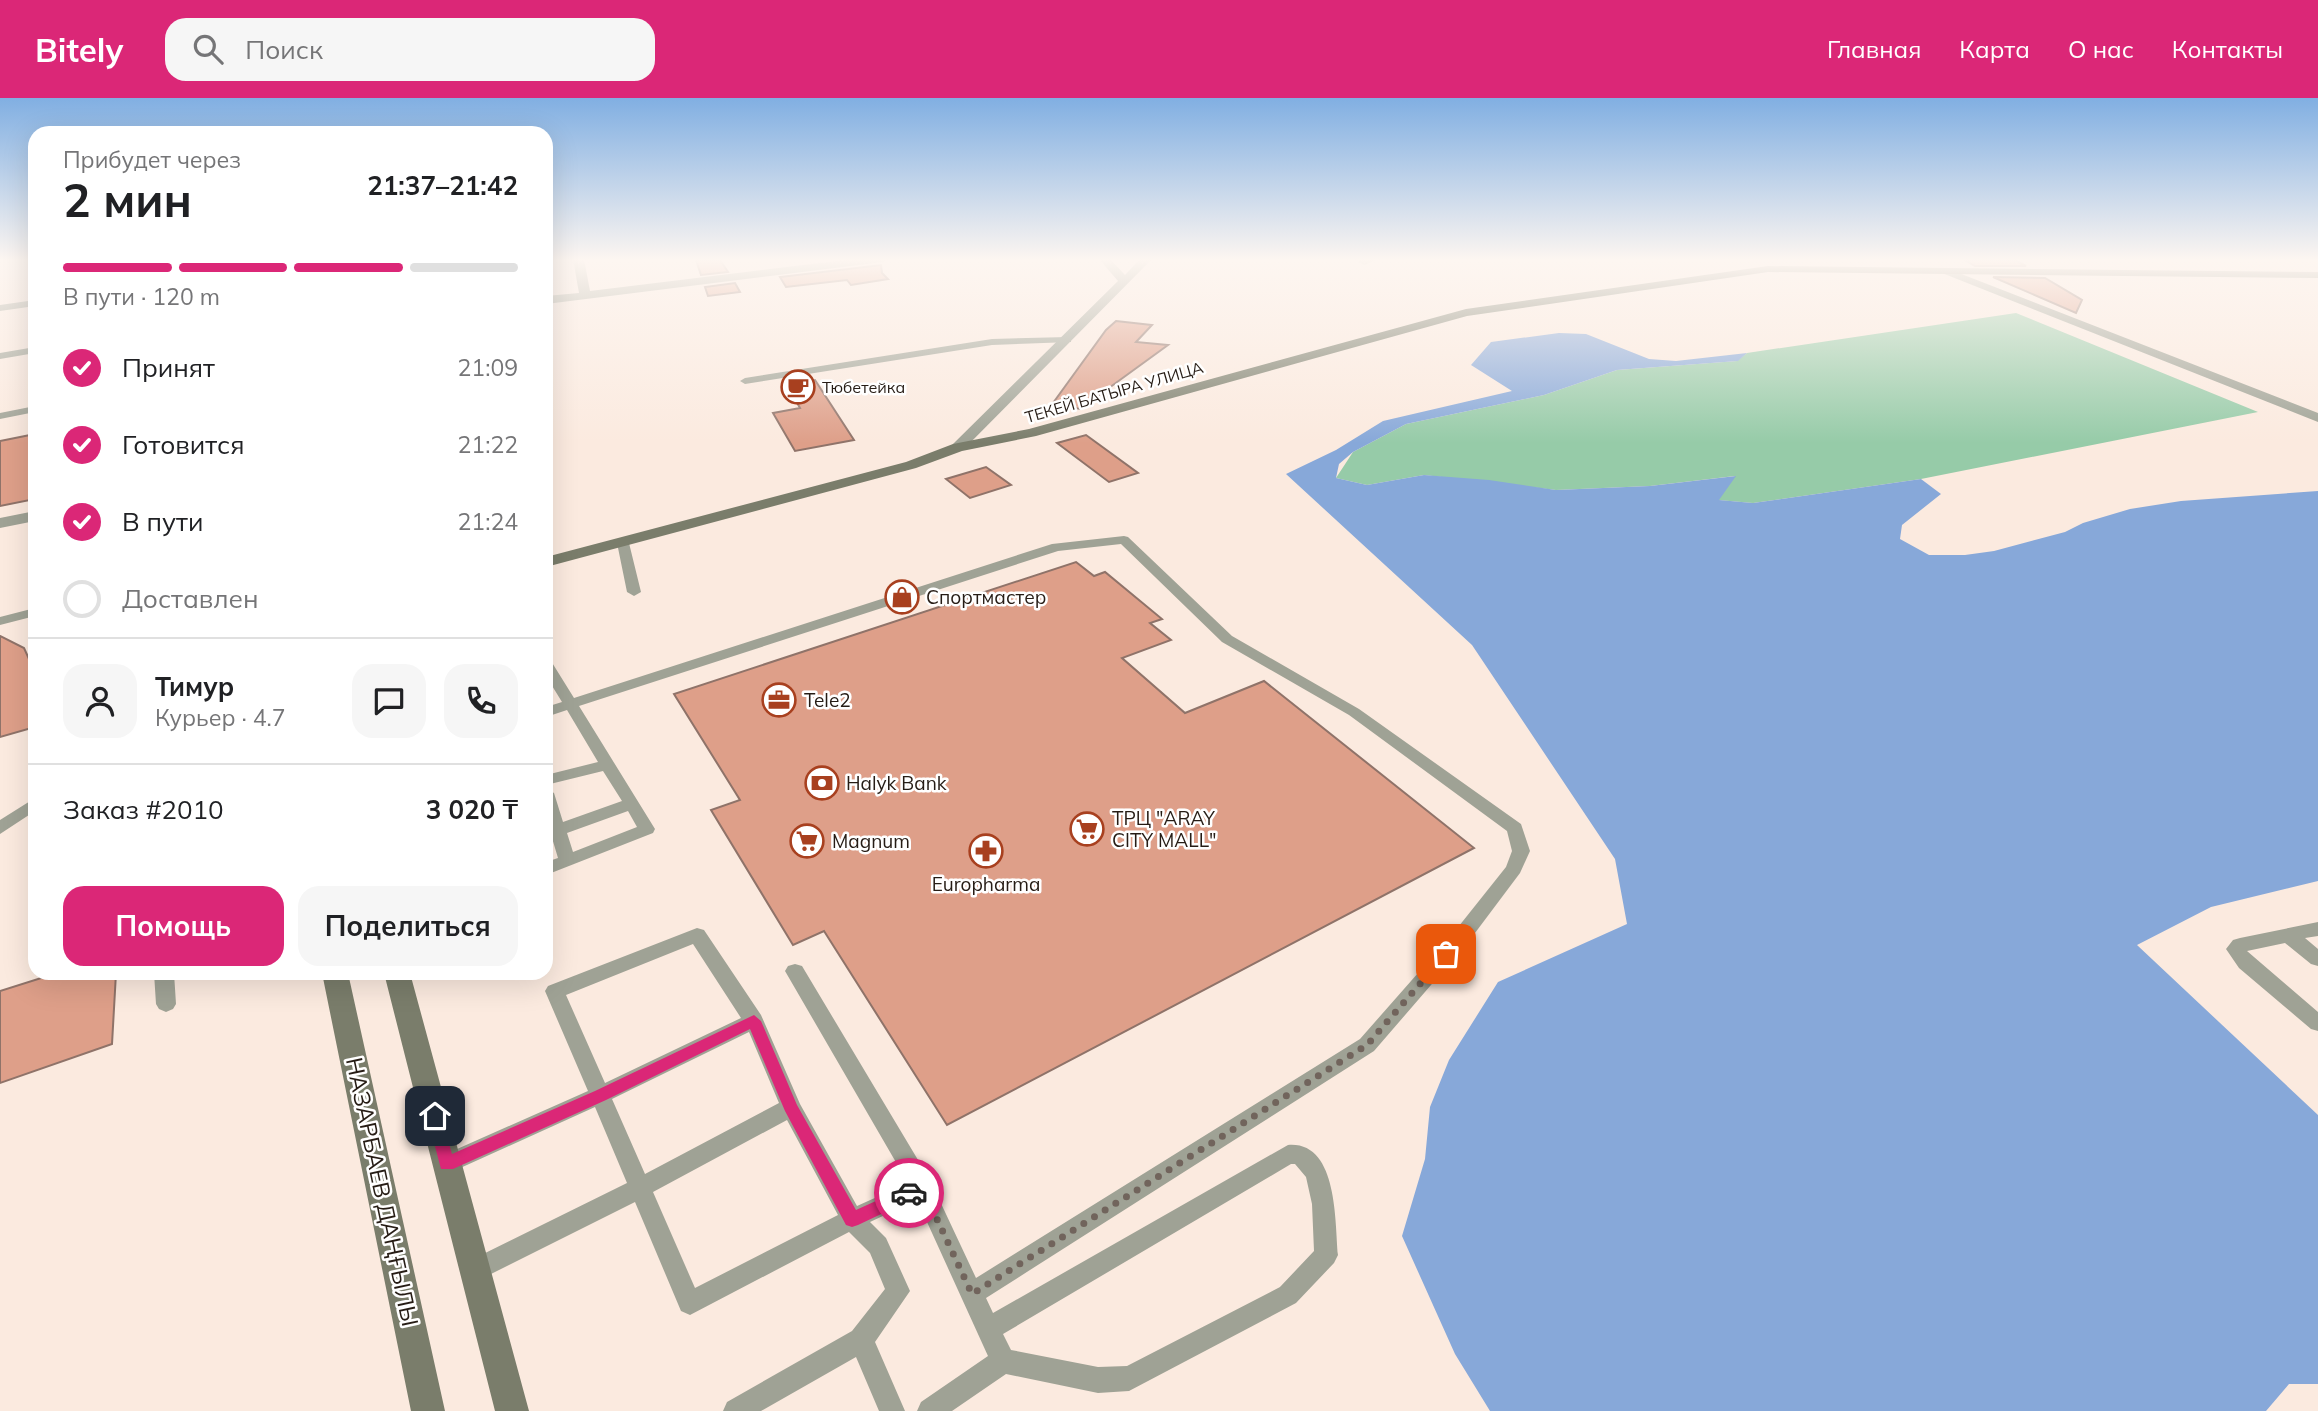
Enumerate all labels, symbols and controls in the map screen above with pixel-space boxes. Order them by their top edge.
search box [165,18,655,81]
text: Bitely [35,29,123,70]
icon: search [189,30,227,68]
text: Поиск [245,33,323,66]
text: Главная [1827,34,1921,64]
text: Карта [1959,34,2030,64]
text: О нас [2068,34,2134,64]
text: Контакты [2172,34,2283,64]
text: Прибудет через [63,145,241,174]
text: 21:37–21:42 [367,169,518,202]
text: 2 мин [63,171,192,229]
text: В пути · 120 m [63,282,220,311]
icon: check [63,349,101,387]
text: Принят [122,351,215,384]
text: 21:09 [458,353,518,382]
street label: ТЕКЕЙ БАТЫРА УЛИЦА [1023,357,1206,427]
cafe icon: Тюбетейка [779,368,817,406]
place label: Тюбетейка [822,377,905,397]
icon: check [63,426,101,464]
text: Готовится [122,428,245,461]
text: 21:22 [458,430,518,459]
icon: check [63,503,101,541]
text: В пути [122,505,203,538]
text: 21:24 [458,507,518,536]
shop icon: Спортмастер [883,578,921,616]
text: Доставлен [122,582,259,615]
place label: Спортмастер [926,585,1046,609]
button: person [63,664,137,738]
button: chat [352,664,426,738]
button: phone [444,664,518,738]
text: Тимур [155,670,234,703]
office icon: Tele2 [760,681,798,719]
place label: Tele2 [804,688,851,712]
text: Курьер · 4.7 [155,703,286,732]
bank icon: Halyk Bank [803,764,841,802]
place label: Halyk Bank [846,771,947,795]
text: Заказ #2010 [63,793,224,826]
text: 3 020 ₸ [426,793,518,826]
place label: ТРЦ "ARAY CITY MALL" [1112,806,1216,852]
supermarket icon: ТРЦ "ARAY CITY MALL" [1068,810,1106,848]
supermarket icon: Magnum [788,822,826,860]
place label: Magnum [832,829,910,853]
pharmacy icon: Europharma [967,832,1005,870]
place label: Europharma [932,872,1040,896]
button: Помощь [63,886,284,966]
button: Поделиться [298,886,518,966]
pin [1416,924,1476,984]
icon: bag [1427,935,1465,973]
street label: НАЗАРБАЕВ ДАҢҒЫЛЫ [340,1055,425,1329]
pin [405,1086,465,1146]
icon: home [416,1097,454,1135]
courier [874,1158,944,1228]
icon: car [890,1174,928,1212]

